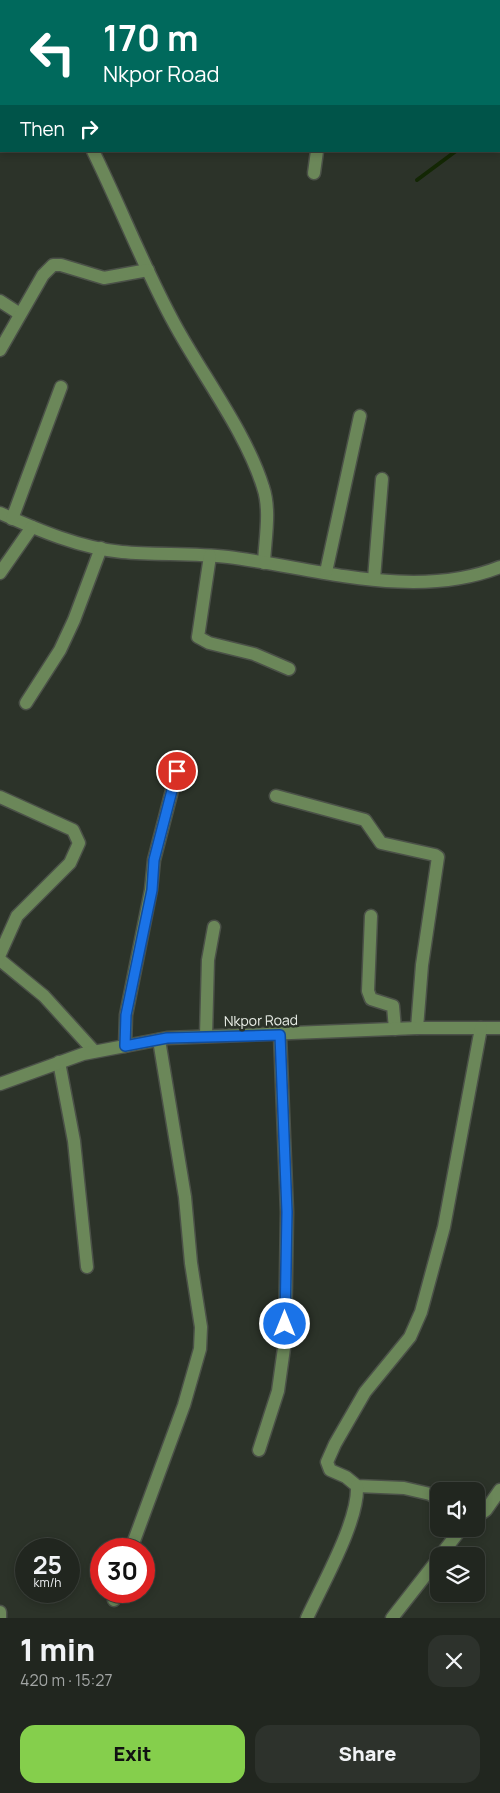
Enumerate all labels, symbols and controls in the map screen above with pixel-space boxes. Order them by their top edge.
text: 170 m [103,14,199,62]
icon: left [20,20,85,85]
text: Nkpor Road [103,59,219,89]
icon: right [75,115,103,143]
text: Then [20,116,65,142]
pin [156,750,198,792]
icon: arrive [163,757,191,785]
street label: Nkpor Road [224,1010,298,1030]
position arrow [258,1297,310,1349]
map controls [430,1482,485,1602]
button: sound [430,1482,485,1537]
speed limit sign: 30 [90,1538,155,1603]
text: 25 [33,1547,62,1582]
button: layers [430,1547,485,1602]
text: km/h [34,1574,61,1591]
text: 1 min [20,1629,95,1670]
button: close [428,1635,480,1687]
text: 420 m · 15:27 [20,1669,113,1691]
button: Exit [20,1725,245,1783]
button: Share [255,1725,480,1783]

